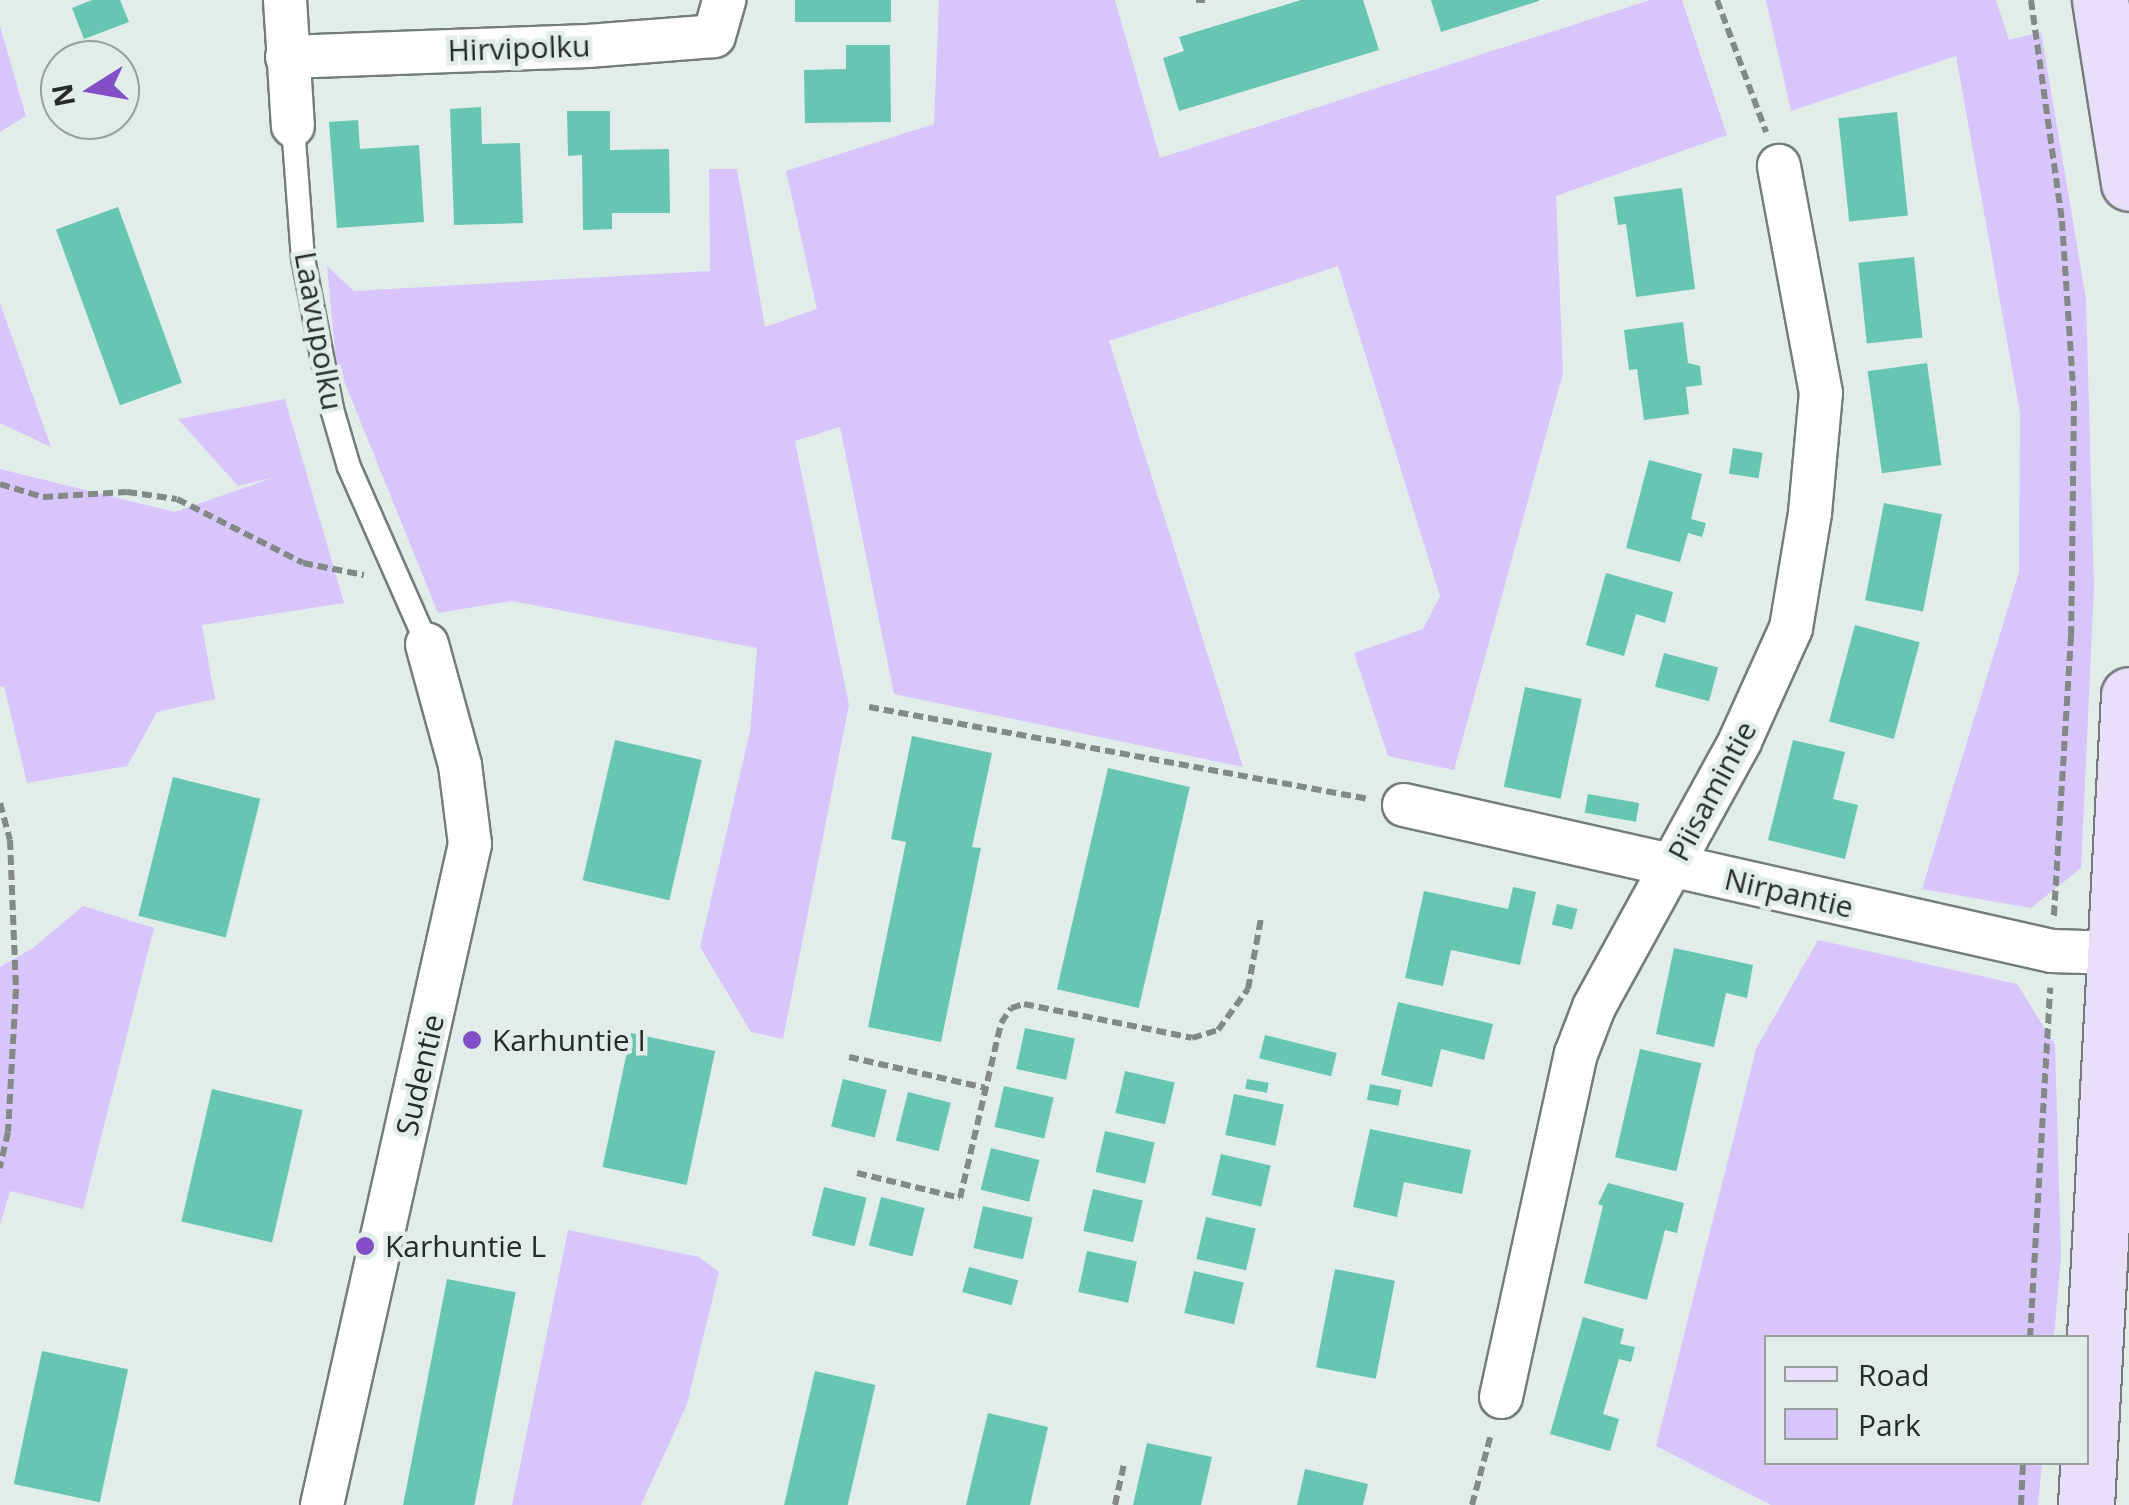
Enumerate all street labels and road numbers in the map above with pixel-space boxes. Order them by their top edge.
street label: Hirvipolku [447,28,591,68]
street label: Laavupolku [287,249,351,413]
street label: Piisamintie [1660,715,1764,867]
street label: Nirpantie [1721,861,1857,925]
street label: Sudentie [389,1011,451,1139]

